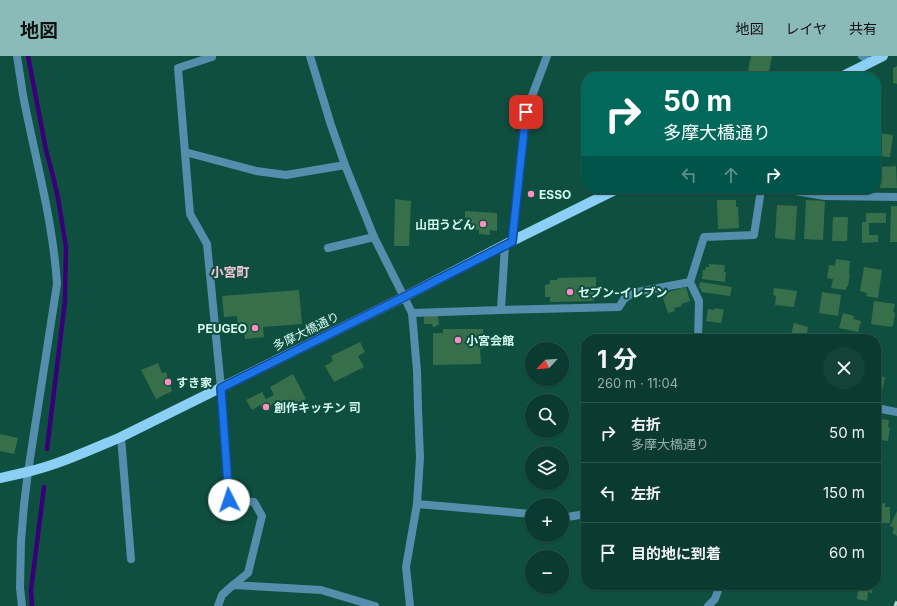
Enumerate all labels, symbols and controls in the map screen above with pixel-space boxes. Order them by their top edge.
text: 地図 [20,19,58,42]
text: 地図 [735,20,763,37]
text: レイヤ [785,20,827,37]
text: 共有 [849,20,877,37]
text: 50 m [663,84,732,118]
icon: right [597,88,649,140]
pin [509,95,543,129]
icon: arrive [515,101,537,123]
text: 多摩大橋通り [663,122,771,143]
icon: left [678,164,700,186]
icon: ahead [720,164,742,186]
icon: right [762,164,784,186]
place label: ESSO [539,187,571,202]
marker: ESSO [526,189,536,199]
place label: 山田うどん [415,217,475,232]
marker: 山田うどん [478,219,488,229]
district label: 小宮町 [210,264,250,280]
place label: セブン-イレブン [578,285,668,300]
marker: セブン-イレブン [565,287,575,297]
street label: 多摩大橋通り [270,308,342,354]
place label: PEUGEO [198,321,247,336]
marker: PEUGEO [250,323,260,333]
place label: 小宮会館 [466,333,514,348]
marker: 小宮会館 [453,335,463,345]
north arrow [525,342,569,386]
map controls [525,342,569,594]
text: 1 分 [597,345,637,374]
button: close [823,347,865,389]
place label: すき家 [176,375,212,390]
text: 260 m · 11:04 [597,375,678,391]
marker: すき家 [163,377,173,387]
button: search [525,394,569,438]
place label: 創作キッチン 司 [274,400,361,415]
marker: 創作キッチン 司 [261,402,271,412]
text: 右折 [631,415,661,434]
icon: right [597,422,619,444]
text: 50 m [829,423,865,442]
text: 多摩大橋通り [631,436,709,452]
button: layers [525,446,569,490]
position arrow [208,479,250,521]
icon: left [597,482,619,504]
text: 150 m [823,483,865,502]
text: 左折 [631,484,661,503]
button: + [525,498,569,542]
icon: arrive [597,542,619,564]
text: 60 m [829,543,865,562]
text: 目的地に到着 [631,544,721,563]
button: − [525,550,569,594]

